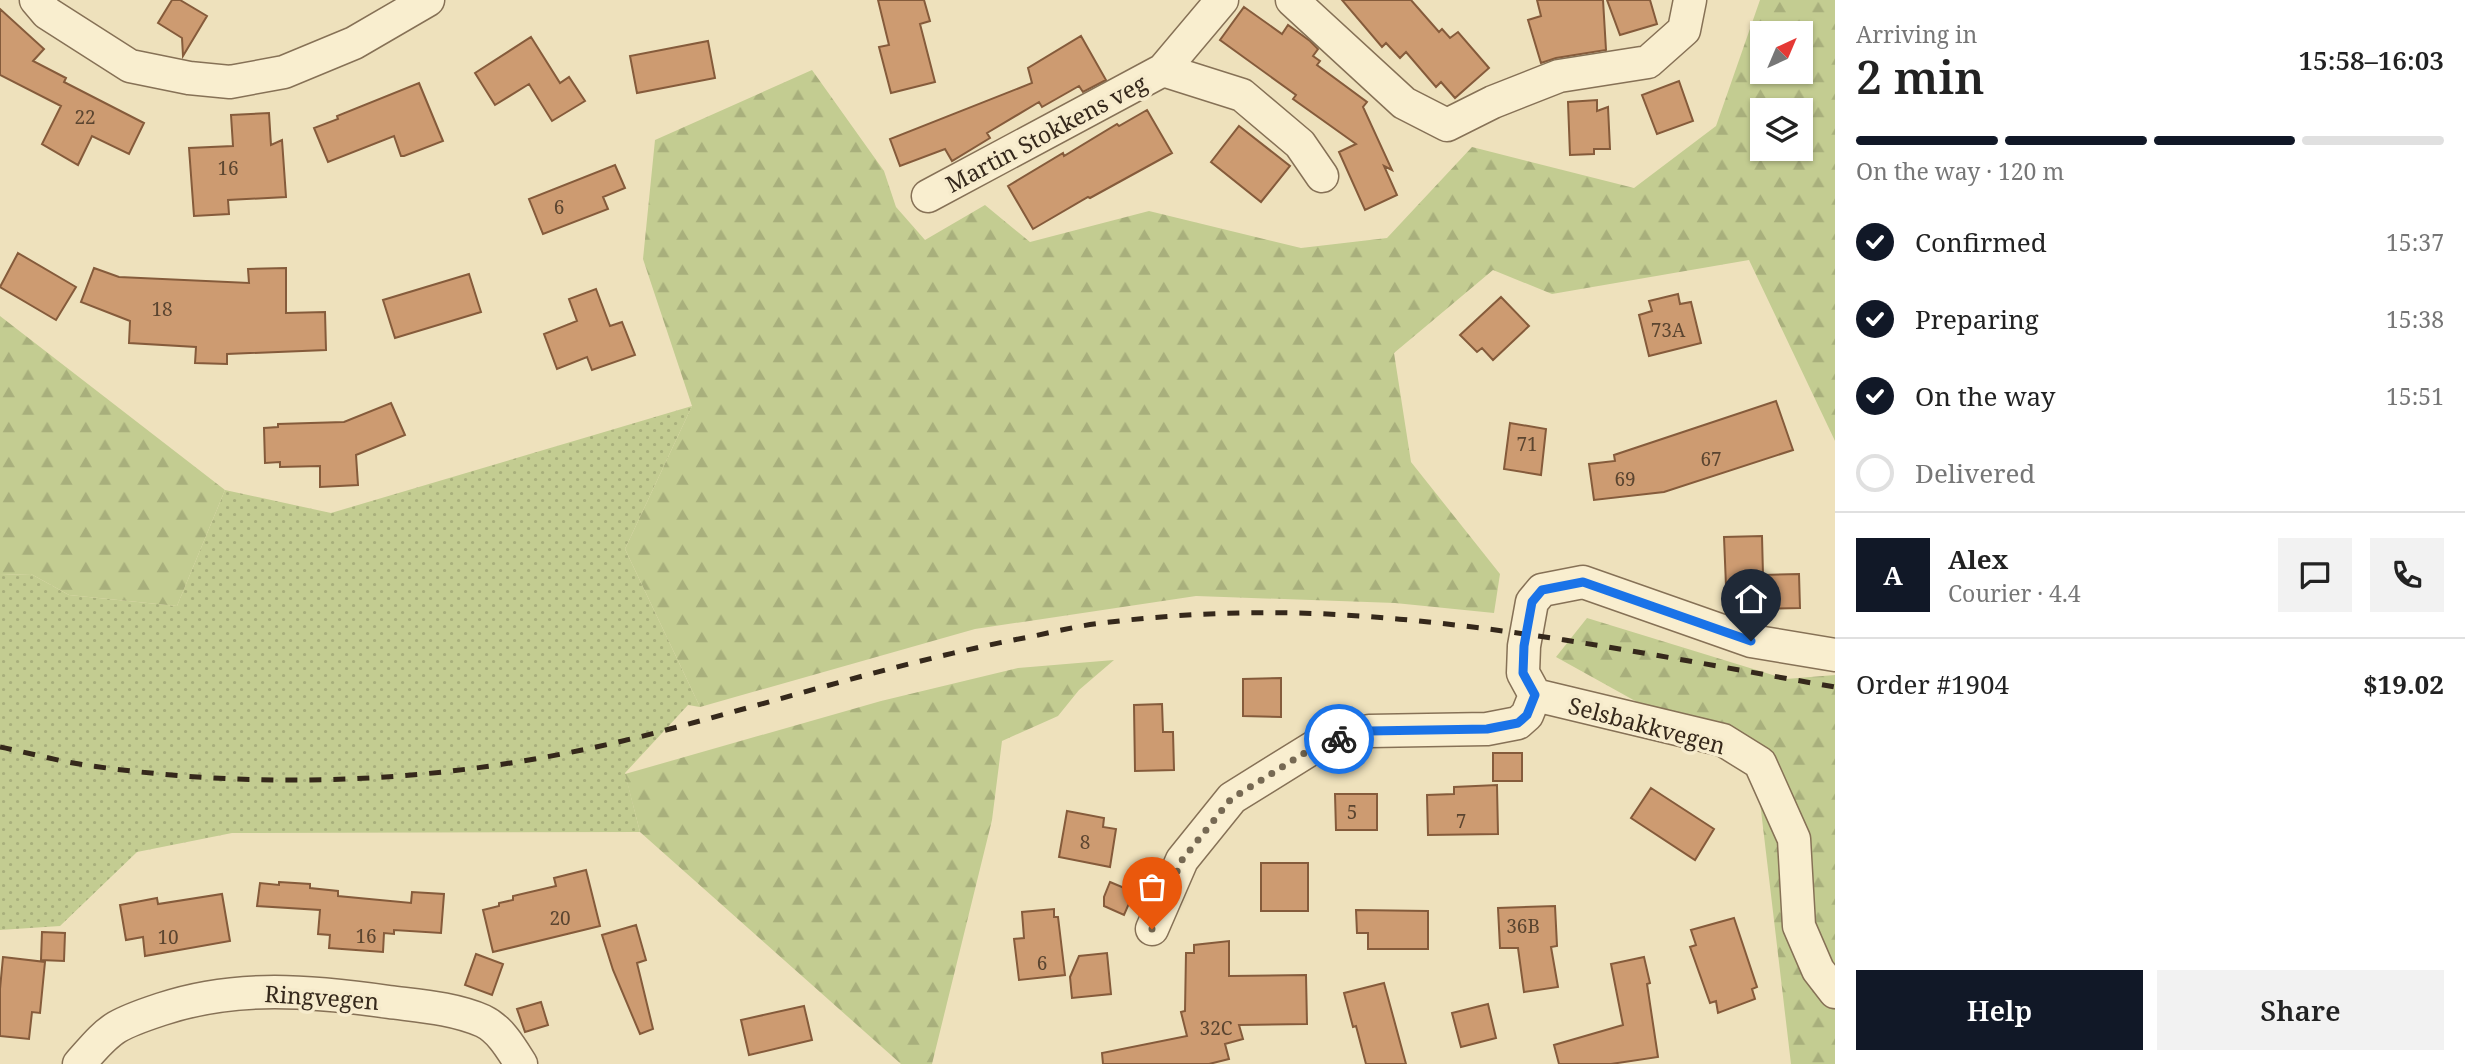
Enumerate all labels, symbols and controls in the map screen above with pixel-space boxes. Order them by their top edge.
text: Arriving in [1856,18,1977,50]
north arrow [1750,21,1813,84]
map controls [1750,21,1813,161]
text: 15:58–16:03 [2298,42,2444,78]
text: 2 min [1856,45,1984,107]
street label: Martin Stokkens veg [940,66,1153,200]
button: layers [1750,98,1813,161]
house number: 22 [74,104,96,130]
house number: 16 [217,155,239,181]
text: On the way · 120 m [1856,155,2064,187]
house number: 6 [554,194,564,220]
icon: check [1856,223,1894,261]
text: Confirmed [1915,224,2047,260]
text: 15:37 [2386,226,2444,258]
house number: 18 [151,296,173,322]
icon: check [1856,300,1894,338]
text: Preparing [1915,301,2039,337]
text: 15:38 [2386,303,2444,335]
house number: 73A [1651,317,1686,343]
icon: check [1856,377,1894,415]
text: On the way [1915,378,2055,414]
text: 15:51 [2386,380,2444,412]
house number: 71 [1516,431,1538,457]
house number: 67 [1700,446,1722,472]
text: Delivered [1915,455,2035,491]
house number: 69 [1614,466,1636,492]
button: chat [2278,538,2352,612]
button: phone [2370,538,2444,612]
text: Alex [1948,541,2008,577]
text: A [1883,557,1903,593]
pin [1721,569,1781,641]
text: Courier · 4.4 [1948,577,2081,609]
icon: home [1732,580,1770,618]
text: Order #1904 [1856,666,2009,702]
text: $19.02 [2363,666,2444,702]
street label: Selsbakkvegen [1565,689,1729,761]
courier [1304,704,1374,774]
icon: bike [1320,720,1358,758]
house number: 5 [1347,799,1357,825]
house number: 7 [1456,808,1466,834]
house number: 8 [1080,829,1090,855]
pin [1122,857,1182,929]
icon: bag [1133,868,1171,906]
house number: 20 [549,905,571,931]
house number: 36B [1506,913,1540,939]
house number: 16 [355,923,377,949]
house number: 10 [157,924,179,950]
house number: 6 [1037,950,1047,976]
button: Help [1856,970,2143,1050]
button: Share [2157,970,2444,1050]
street label: Ringvegen [264,977,381,1017]
house number: 32C [1200,1015,1233,1041]

